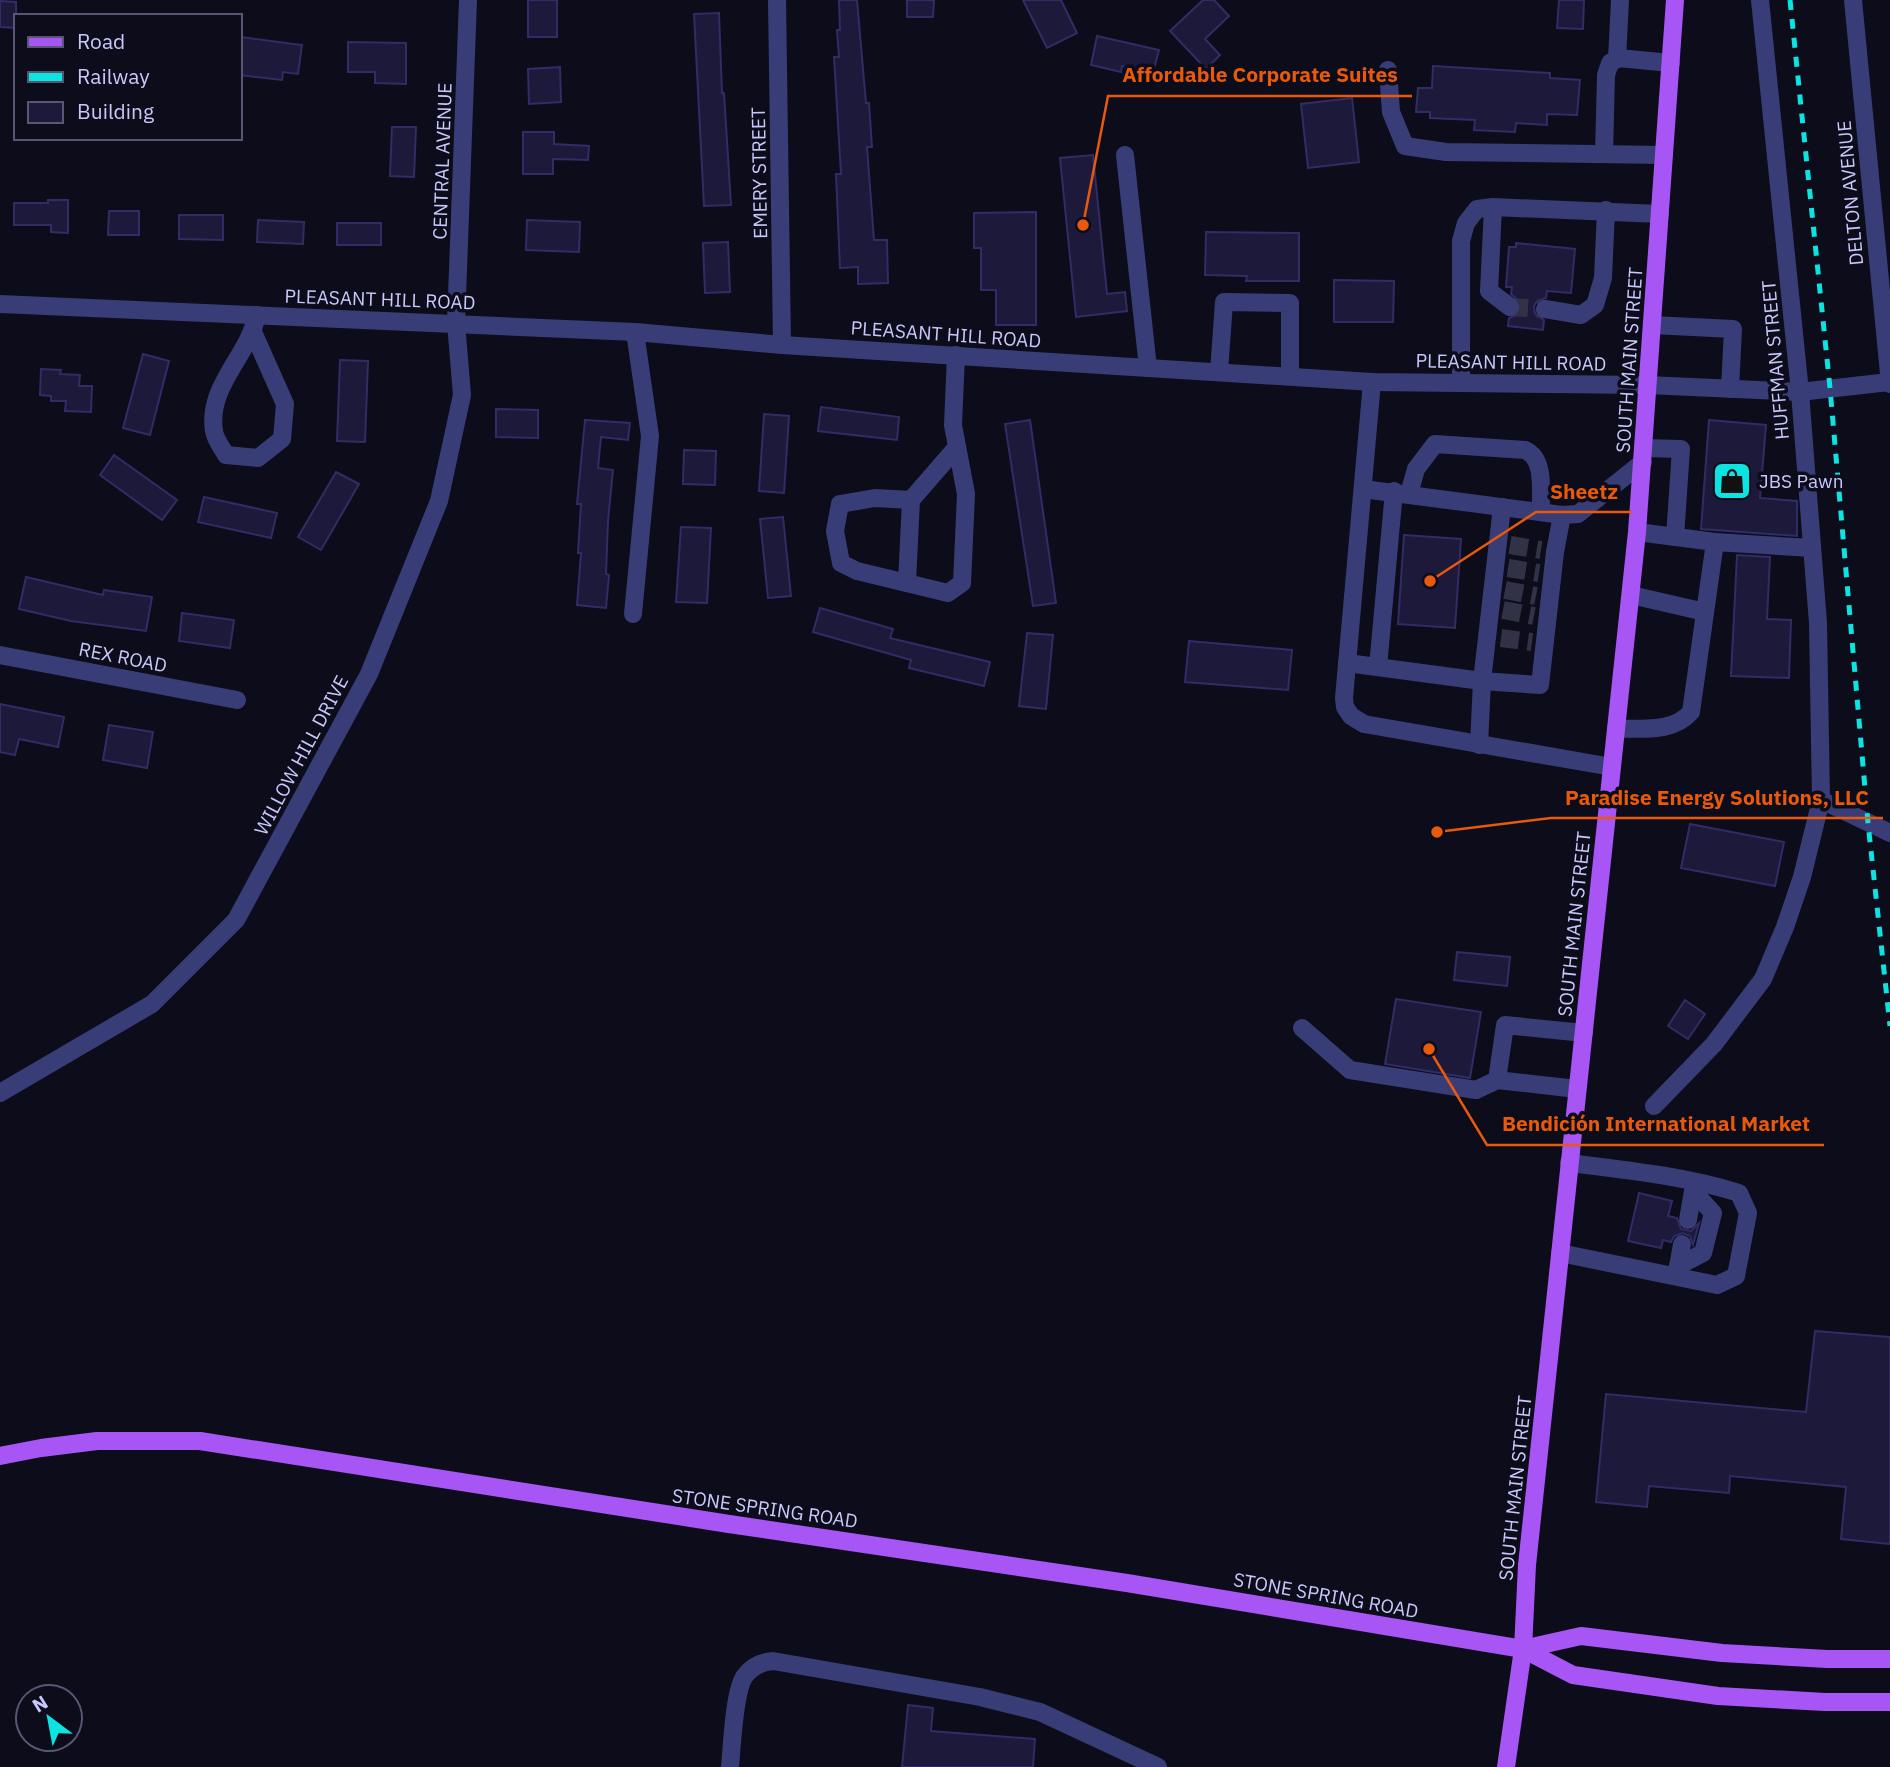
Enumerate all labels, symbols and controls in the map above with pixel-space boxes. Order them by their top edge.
legend [14,14,242,140]
text: Road [77,27,125,55]
callout: Affordable Corporate Suites [1108,54,1412,96]
text: Affordable Corporate Suites [1122,60,1398,88]
text: Railway [77,62,150,90]
street label: CENTRAL AVENUE [427,82,457,240]
text: Building [77,97,154,125]
street label: EMERY STREET [746,107,772,239]
street label: DELTON AVENUE [1832,120,1868,266]
street label: SOUTH MAIN STREET [1611,266,1647,454]
street label: HUFFMAN STREET [1756,279,1794,441]
street label: PLEASANT HILL ROAD [284,284,476,314]
street label: PLEASANT HILL ROAD [850,315,1042,353]
street label: PLEASANT HILL ROAD [1415,348,1607,376]
shop icon: JBS Pawn [1711,460,1753,502]
place label: JBS Pawn [1759,469,1843,493]
callout: Sheetz [1536,470,1632,512]
text: Sheetz [1550,477,1618,505]
street label: REX ROAD [77,637,169,677]
street label: WILLOW HILL DRIVE [249,671,353,839]
callout: Paradise Energy Solutions, LLC [1551,776,1883,818]
text: Paradise Energy Solutions, LLC [1565,783,1869,811]
street label: SOUTH MAIN STREET [1552,830,1596,1018]
callout: Bendición International Market [1487,1103,1824,1145]
text: Bendición International Market [1502,1109,1810,1137]
street label: SOUTH MAIN STREET [1493,1394,1537,1582]
street label: STONE SPRING ROAD [671,1483,859,1533]
street label: STONE SPRING ROAD [1232,1567,1420,1623]
north arrow [14,1683,84,1753]
text: N [28,1690,52,1717]

